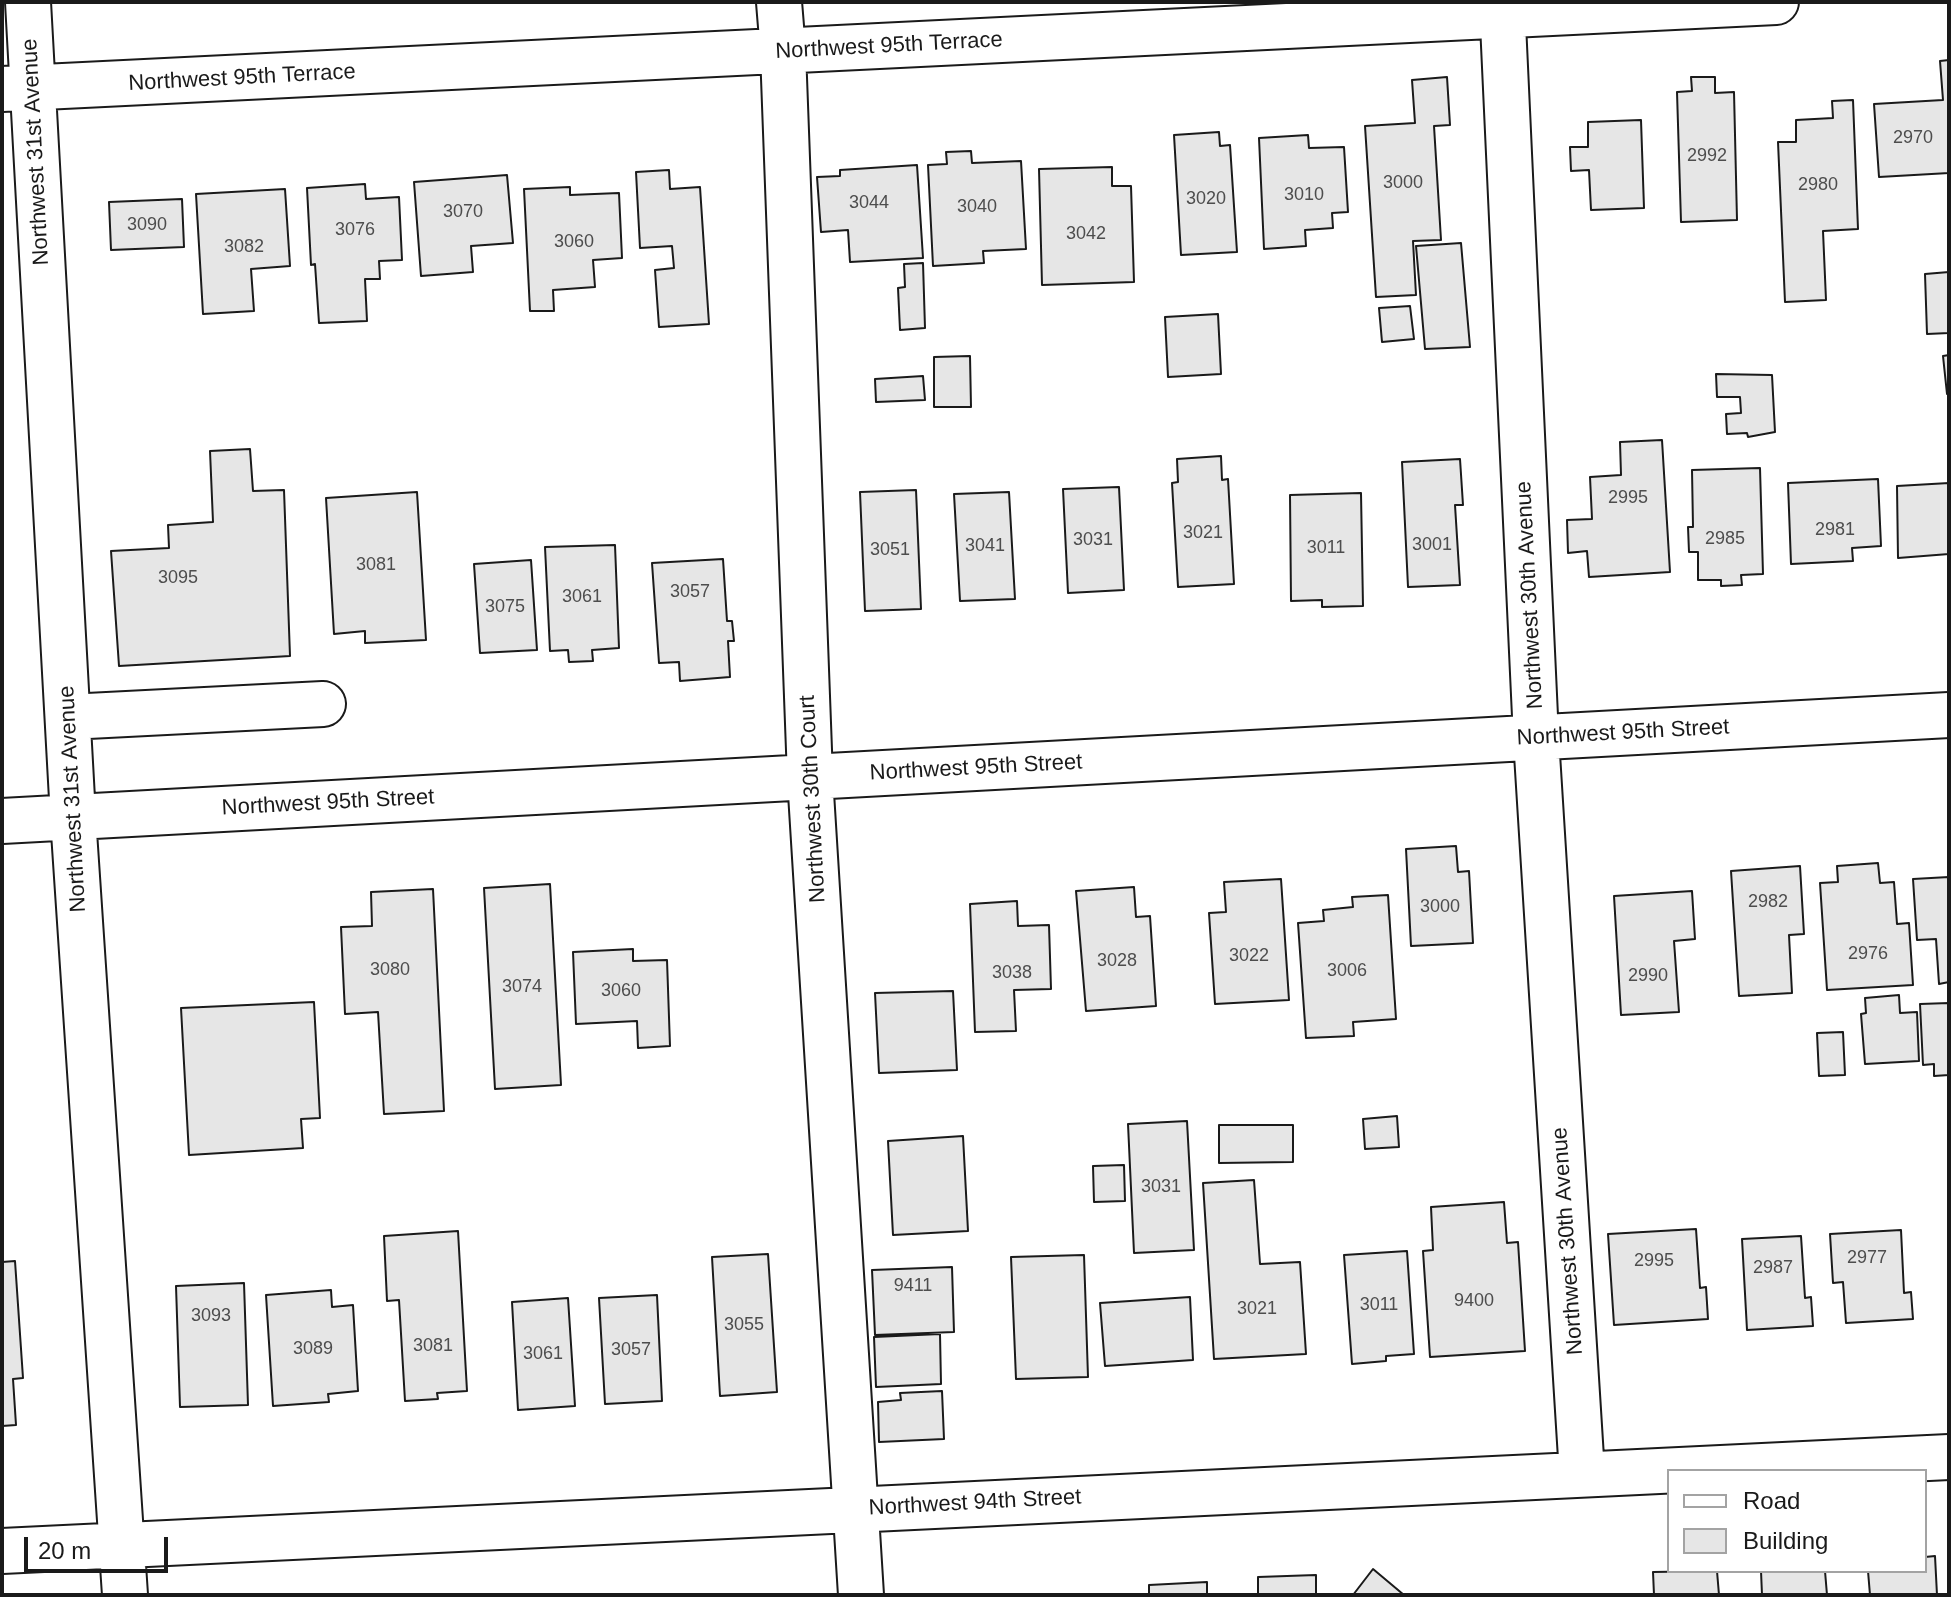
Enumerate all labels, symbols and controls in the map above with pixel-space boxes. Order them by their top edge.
street label: Northwest 95th Terrace [775,27,1003,65]
street label: Northwest 31st Avenue [17,38,55,266]
street label: Northwest 95th Terrace [128,59,356,97]
house number: 2970 [1893,127,1933,149]
house number: 2992 [1687,145,1727,167]
house number: 3000 [1383,172,1423,194]
house number: 2980 [1798,174,1838,196]
house number: 3010 [1284,184,1324,206]
house number: 3020 [1186,188,1226,210]
house number: 3044 [849,192,889,214]
house number: 3040 [957,196,997,218]
house number: 3070 [443,201,483,223]
house number: 3090 [127,214,167,236]
house number: 3076 [335,219,375,241]
house number: 3042 [1066,223,1106,245]
house number: 3060 [554,231,594,253]
house number: 3082 [224,236,264,258]
street label: Northwest 30th Avenue [1511,480,1549,710]
house number: 2995 [1608,487,1648,509]
house number: 2981 [1815,519,1855,541]
house number: 3021 [1183,522,1223,544]
house number: 2985 [1705,528,1745,550]
house number: 3031 [1073,529,1113,551]
house number: 3001 [1412,534,1452,556]
house number: 3041 [965,535,1005,557]
house number: 3011 [1307,537,1345,559]
house number: 3051 [870,539,910,561]
house number: 3081 [356,554,396,576]
house number: 3095 [158,567,198,589]
house number: 3057 [670,581,710,603]
house number: 3061 [562,586,602,608]
house number: 3075 [485,596,525,618]
street label: Northwest 31st Avenue [54,685,92,913]
street label: Northwest 30th Court [794,695,832,903]
street label: Northwest 95th Street [1516,714,1730,752]
street label: Northwest 95th Street [869,749,1083,787]
street label: Northwest 95th Street [221,784,435,822]
house number: 2982 [1748,891,1788,913]
house number: 3000 [1420,896,1460,918]
house number: 2976 [1848,943,1888,965]
house number: 3022 [1229,945,1269,967]
house number: 3028 [1097,950,1137,972]
house number: 3080 [370,959,410,981]
house number: 3006 [1327,960,1367,982]
house number: 3038 [992,962,1032,984]
house number: 2990 [1628,965,1668,987]
house number: 3074 [502,976,542,998]
house number: 3060 [601,980,641,1002]
street label: Northwest 30th Avenue [1547,1126,1589,1356]
house number: 3031 [1141,1176,1181,1198]
house number: 2977 [1847,1247,1887,1269]
house number: 2995 [1634,1250,1674,1272]
house number: 2987 [1753,1257,1793,1279]
house number: 9411 [894,1275,932,1297]
house number: 9400 [1454,1290,1494,1312]
house number: 3011 [1360,1294,1398,1316]
house number: 3021 [1237,1298,1277,1320]
house number: 3093 [191,1305,231,1327]
house number: 3055 [724,1314,764,1336]
house number: 3081 [413,1335,453,1357]
house number: 3089 [293,1338,333,1360]
house number: 3057 [611,1339,651,1361]
house number: 3061 [523,1343,563,1365]
legend [1667,1469,1927,1573]
street label: Northwest 94th Street [868,1484,1082,1522]
text: Road [1743,1487,1800,1514]
scale bar [28,1521,172,1571]
text: Building [1743,1527,1828,1554]
text: 20 m [38,1537,91,1564]

